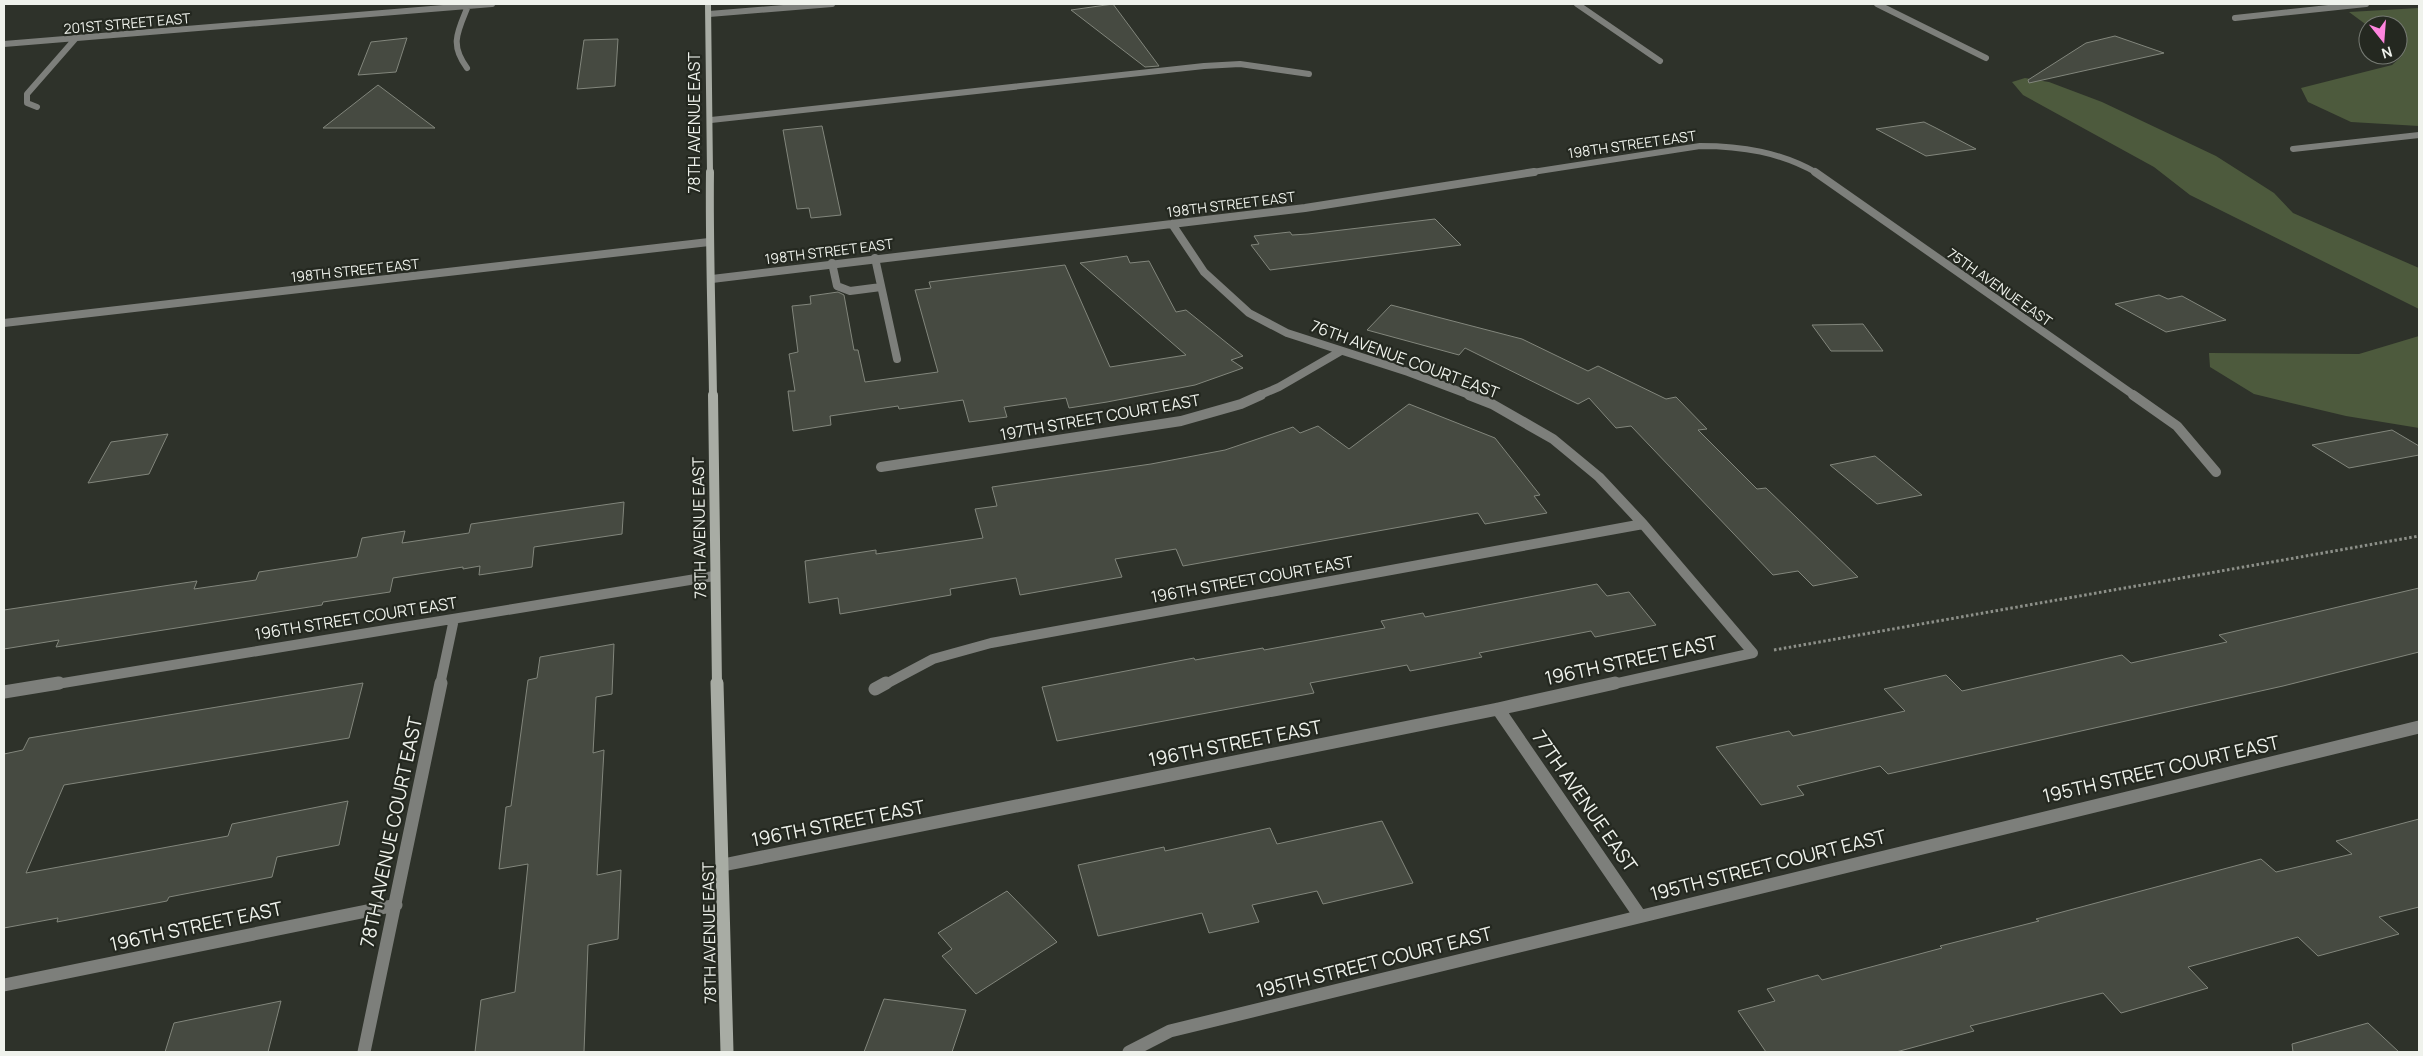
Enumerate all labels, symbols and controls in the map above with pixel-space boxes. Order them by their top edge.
street label: 201ST STREET EAST [63,8,192,38]
north arrow [2358,15,2408,65]
text: N [2379,42,2395,63]
street label: 78TH AVENUE EAST [683,52,705,194]
street label: 198TH STREET EAST [1567,126,1698,162]
street label: 198TH STREET EAST [1166,187,1297,221]
street label: 198TH STREET EAST [764,234,895,268]
street label: 75TH AVENUE EAST [1944,244,2057,331]
street label: 198TH STREET EAST [290,254,421,286]
street label: 76TH AVENUE COURT EAST [1308,315,1503,404]
street label: 197TH STREET COURT EAST [998,388,1202,445]
street label: 78TH AVENUE EAST [687,457,711,599]
street label: 196TH STREET COURT EAST [1149,550,1355,608]
street label: 196TH STREET COURT EAST [253,591,459,645]
street label: 196TH STREET EAST [1542,629,1720,691]
street label: 196TH STREET EAST [1146,713,1324,773]
street label: 78TH AVENUE COURT EAST [354,714,428,950]
street label: 77TH AVENUE EAST [1526,725,1644,877]
street label: 195TH STREET COURT EAST [2040,729,2283,809]
street label: 196TH STREET EAST [749,793,927,853]
street label: 195TH STREET COURT EAST [1647,823,1889,907]
street label: 78TH AVENUE EAST [697,862,721,1004]
street label: 196TH STREET EAST [107,895,285,957]
street label: 195TH STREET COURT EAST [1253,920,1495,1004]

